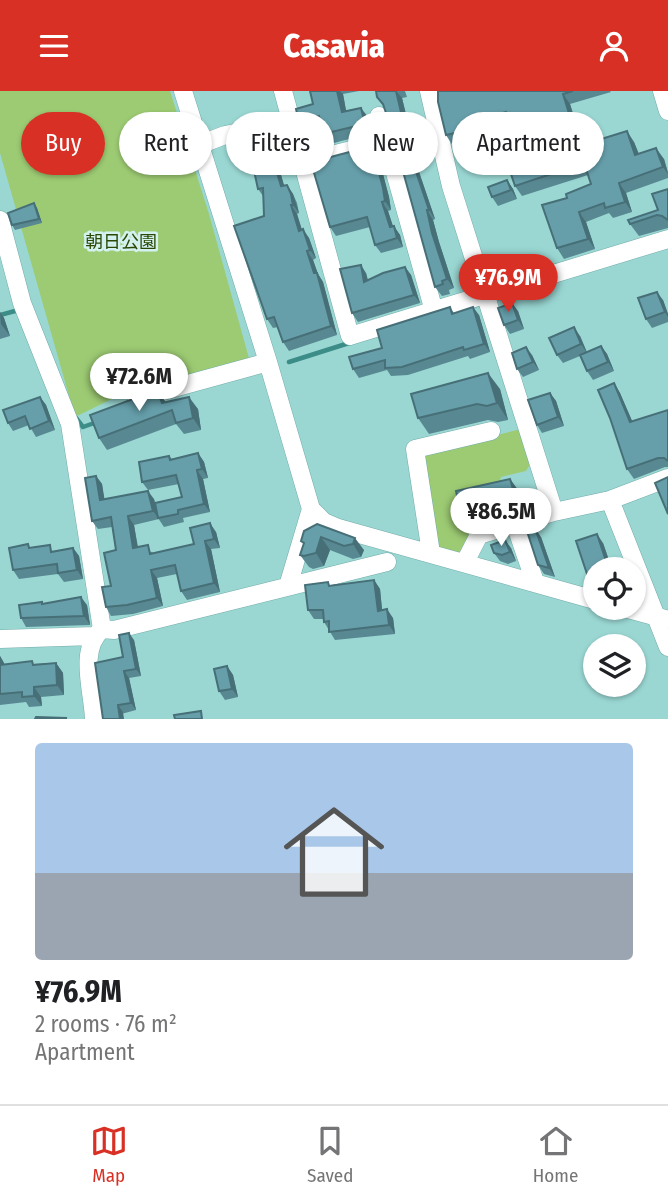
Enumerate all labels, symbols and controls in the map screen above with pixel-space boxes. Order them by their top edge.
icon: menu [35,27,73,65]
text: Casavia [283,27,385,65]
icon: person [595,27,633,65]
chip: Buy [21,112,105,175]
chip: Rent [119,112,212,175]
chip: Filters [226,112,334,175]
chip: New [348,112,438,175]
chip: Apartment [452,112,604,175]
park label: 朝日公園 [85,231,157,253]
pin: ¥76.9M [451,255,565,314]
text: ¥76.9M [475,263,541,291]
pin: ¥72.6M [82,353,196,413]
text: ¥72.6M [106,362,172,390]
pin: ¥86.5M [444,489,558,548]
text: ¥86.5M [466,497,536,525]
map controls [583,557,646,697]
button: locate [583,557,646,620]
button: layers [583,634,646,697]
icon: home [271,789,397,915]
text: ¥76.9M [35,974,122,1010]
text: 2 rooms · 76 m² [35,1010,177,1038]
text: Apartment [35,1038,135,1066]
tab: Map [90,1122,128,1187]
tab: Saved [307,1122,353,1187]
tab: Home [533,1122,578,1187]

